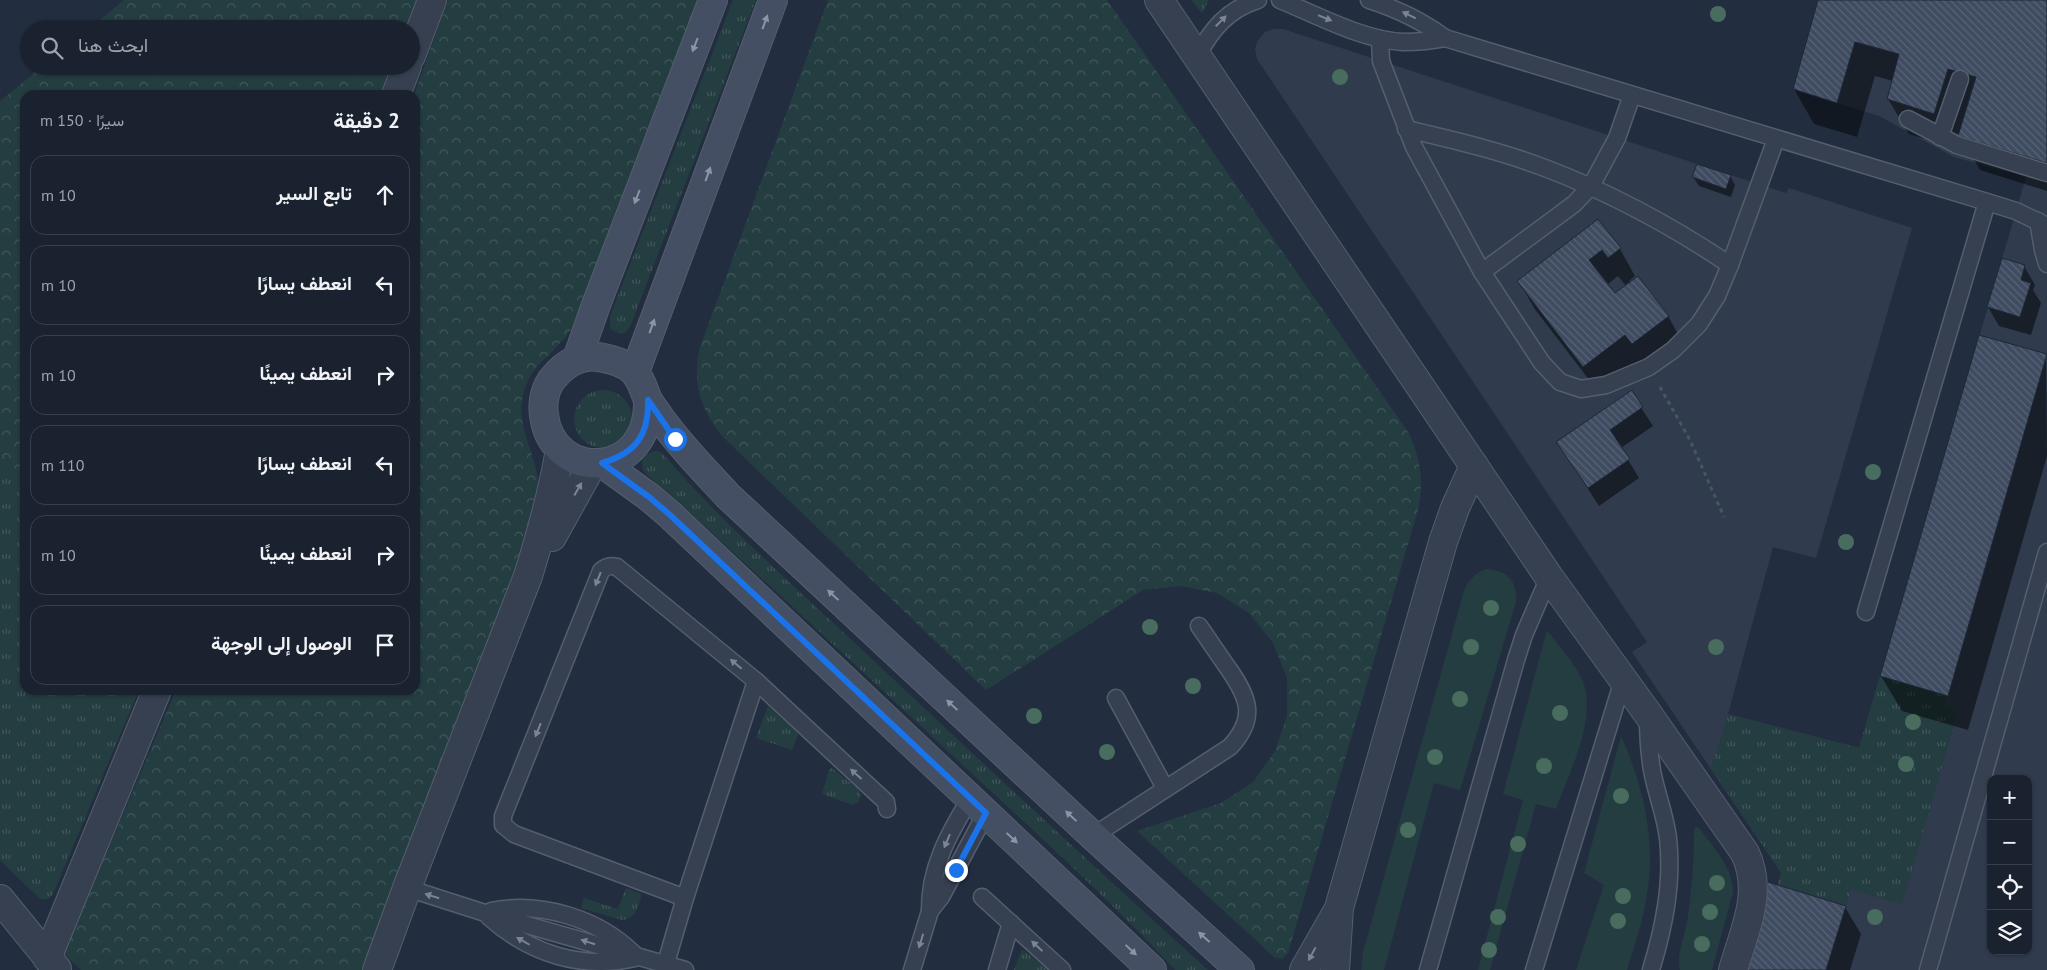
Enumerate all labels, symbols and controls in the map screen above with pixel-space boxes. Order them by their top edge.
one-way arrow [1402,11,1416,19]
one-way arrow [762,14,769,29]
one-way arrow [1318,15,1332,23]
one-way arrow [1215,16,1227,28]
search box [20,20,420,75]
text: ابحث هنا [78,33,148,57]
icon: search [38,34,66,62]
one-way arrow [691,38,699,53]
text: 2 دقيقة [333,107,400,134]
text: سيرًا · 150 m [40,110,124,130]
one-way arrow [704,166,712,181]
text: تابع السير [276,181,352,205]
icon: ahead [371,181,399,209]
text: 10 m [41,185,76,205]
one-way arrow [633,190,641,205]
text: انعطف يسارًا [257,271,352,295]
icon: left [371,271,399,299]
text: 10 m [41,275,76,295]
one-way arrow [649,319,656,334]
text: انعطف يمينًا [260,361,352,385]
icon: right [371,361,399,389]
text: 10 m [41,365,76,385]
route start [664,428,687,451]
text: انعطف يسارًا [257,451,352,475]
icon: left [371,451,399,479]
text: 110 m [41,455,84,475]
one-way arrow [574,481,582,496]
text: انعطف يمينًا [260,541,352,565]
icon: right [371,541,399,569]
text: 10 m [41,545,76,565]
one-way arrow [594,572,602,587]
one-way arrow [828,589,840,601]
text: الوصول إلى الوجهة [211,631,352,655]
icon: arrive [371,631,399,659]
one-way arrow [730,659,743,670]
one-way arrow [946,700,959,711]
one-way arrow [533,723,541,737]
one-way arrow [850,768,862,780]
map controls [1987,775,2032,955]
button: + [1987,775,2032,820]
one-way arrow [1066,810,1078,822]
button: − [1987,820,2032,865]
one-way arrow [1006,832,1018,844]
one-way arrow [942,834,950,848]
route end [945,859,968,882]
button: locate [1987,865,2032,910]
one-way arrow [424,891,439,899]
button: layers [1987,910,2032,955]
one-way arrow [1199,931,1211,943]
one-way arrow [917,933,924,948]
one-way arrow [517,936,530,945]
one-way arrow [580,937,595,945]
one-way arrow [1031,940,1043,952]
one-way arrow [1124,944,1136,956]
one-way arrow [1308,947,1316,961]

